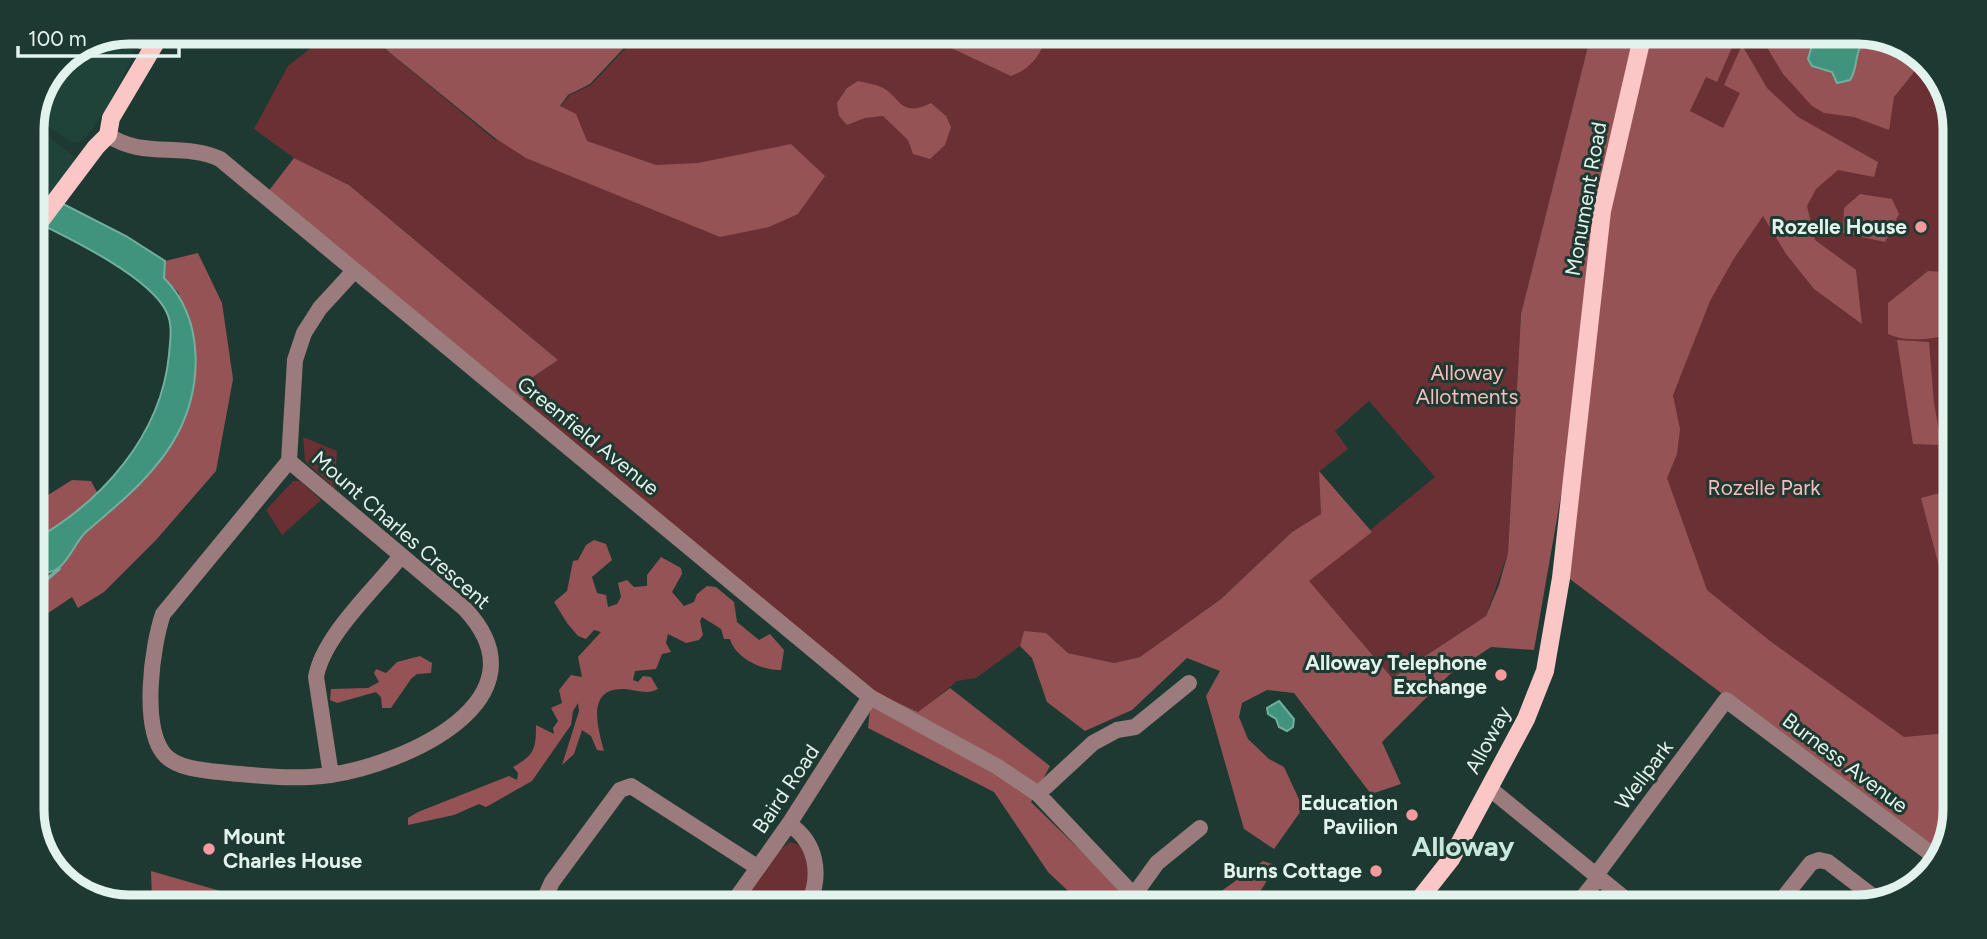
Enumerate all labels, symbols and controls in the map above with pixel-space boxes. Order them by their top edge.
scale bar [18,14,178,58]
text: 100 m [28,26,87,51]
street label: Monument Road [1560,120,1611,278]
place label: Rozelle House [1771,214,1907,239]
marker: Rozelle House [1913,219,1929,235]
park label: Alloway Allotments [1416,360,1518,409]
street label: Greenfield Avenue [512,371,664,500]
street label: Mount Charles Crescent [307,445,496,614]
park label: Rozelle Park [1708,475,1821,500]
place label: Alloway Telephone Exchange [1305,650,1487,699]
marker: Alloway Telephone Exchange [1493,667,1509,683]
street label: Alloway [1459,702,1516,778]
street label: Burness Avenue [1778,707,1913,818]
street label: Wellpark [1609,734,1678,814]
street label: Baird Road [747,740,824,838]
place label: Education Pavilion [1300,790,1398,839]
marker: Education Pavilion [1404,807,1420,823]
place label: Mount Charles House [223,824,363,873]
district label: Alloway [1411,829,1515,863]
marker: Mount Charles House [201,841,217,857]
place label: Burns Cottage [1223,858,1362,883]
marker: Burns Cottage [1368,863,1384,879]

